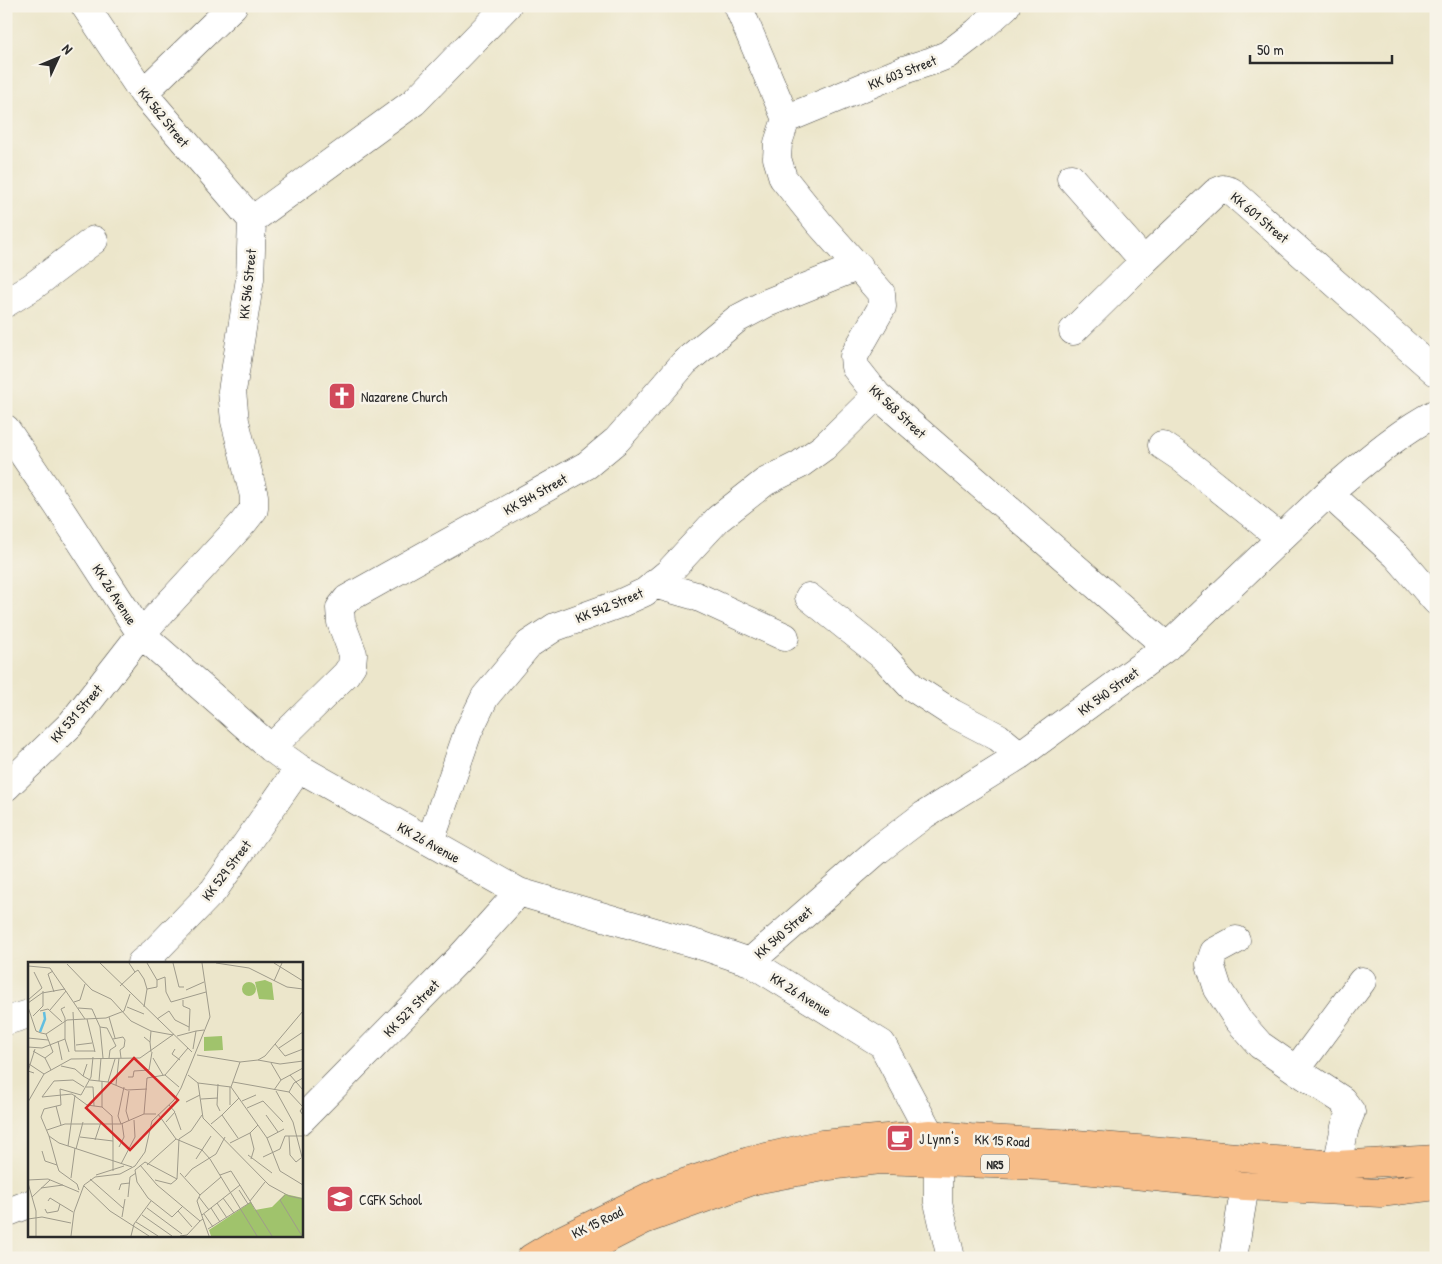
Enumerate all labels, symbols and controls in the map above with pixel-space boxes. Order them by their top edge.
north arrow [32,32,82,82]
scale bar [1250,32,1392,64]
text: N [58,39,78,58]
text: 50 m [1257,39,1284,60]
street label: KK 603 Street [865,50,939,94]
street label: KK 562 Street [134,83,194,151]
street label: KK 601 Street [1227,187,1293,247]
street label: KK 546 Street [234,248,260,320]
street label: KK 568 Street [865,380,931,442]
church icon: Nazarene Church [327,381,357,411]
place label: Nazarene Church [361,387,447,406]
street label: KK 544 Street [500,469,570,519]
street label: KK 26 Avenue [88,560,142,628]
street label: KK 542 Street [572,583,646,627]
street label: KK 540 Street [1074,662,1142,720]
street label: KK 531 Street [46,680,107,746]
street label: KK 26 Avenue [394,817,464,867]
street label: KK 529 Street [197,836,255,904]
street label: KK 540 Street [750,901,816,963]
inset map [28,962,302,1236]
street label: KK 26 Avenue [767,968,836,1020]
street label: KK 527 Street [379,975,443,1041]
cafe icon: J Lynn's [885,1123,915,1153]
place label: J Lynn's [919,1129,959,1149]
street label: KK 15 Road [974,1129,1031,1151]
road number: NR5 [981,1154,1009,1174]
school or university icon: CGFK School [325,1184,355,1214]
place label: CGFK School [359,1190,422,1209]
street label: KK 15 Road [568,1201,626,1243]

